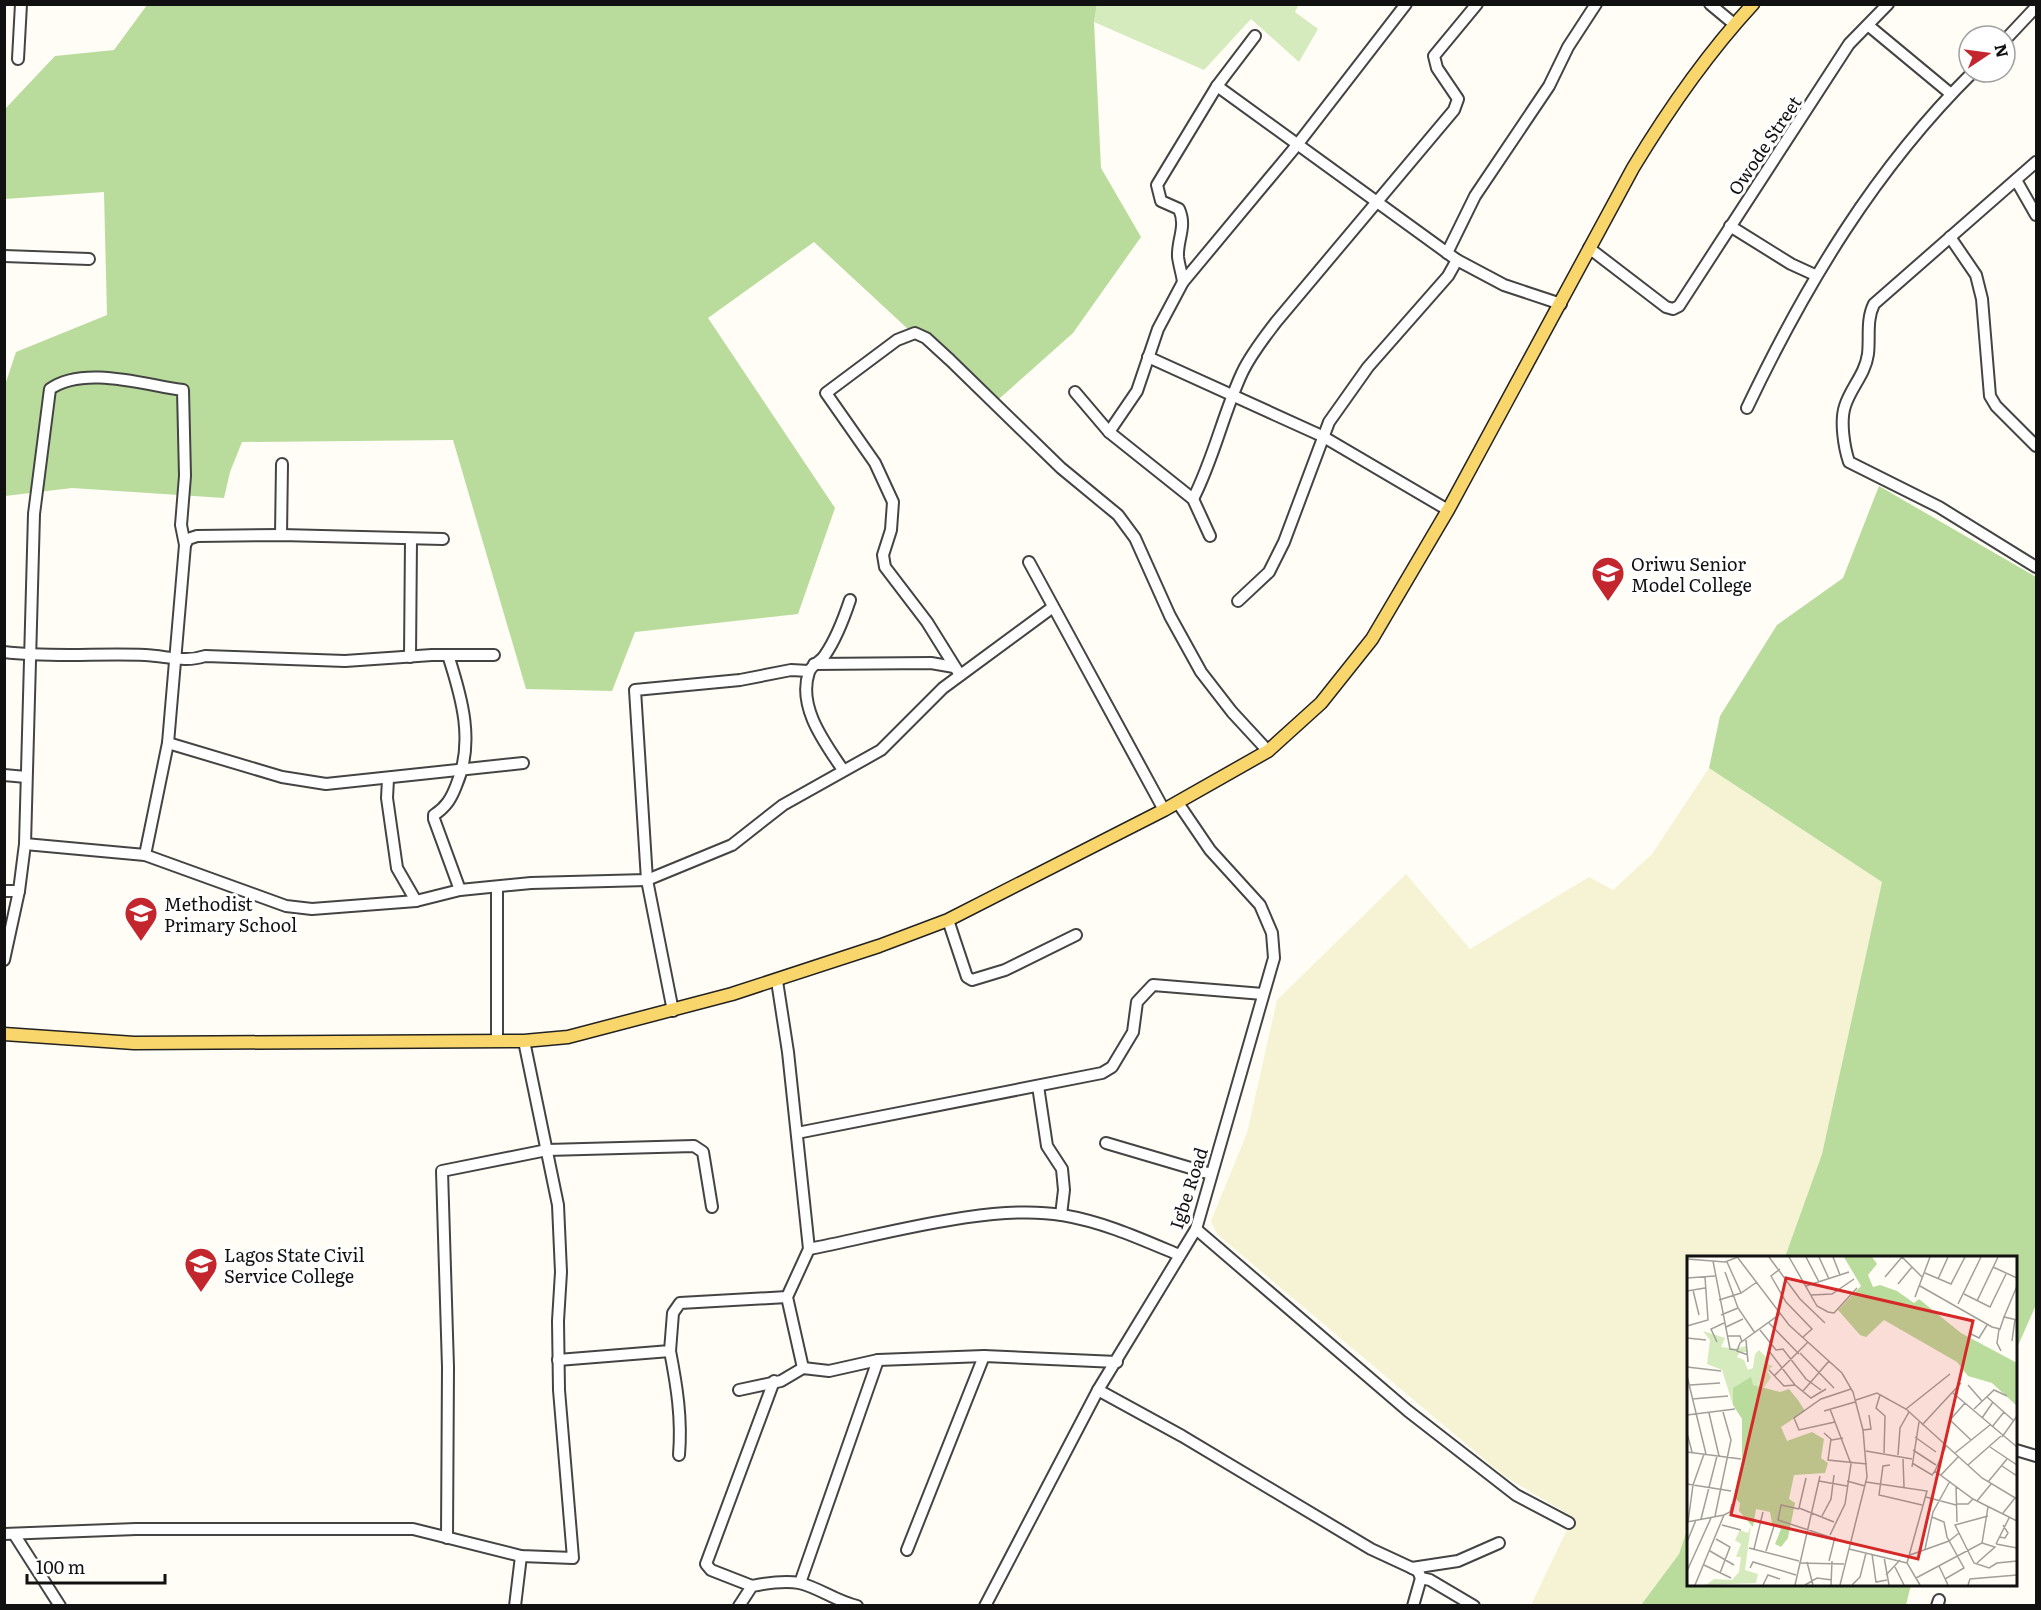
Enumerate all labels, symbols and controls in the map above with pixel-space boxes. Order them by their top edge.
north arrow [1957,24,2017,84]
text: N [1989,41,2016,60]
street label: Owode Street [1721,89,1808,200]
place label: Oriwu Senior Model College [1631,550,1752,598]
school or university icon: Oriwu Senior Model College [1590,555,1626,602]
place label: Methodist Primary School [164,890,297,938]
school or university icon: Methodist Primary School [123,895,159,942]
street label: Igbe Road [1162,1144,1214,1232]
place label: Lagos State Civil Service College [224,1241,365,1289]
school or university icon: Lagos State Civil Service College [183,1246,219,1293]
inset map [1687,1256,2017,1586]
scale bar [27,1547,165,1585]
text: 100 m [36,1553,85,1580]

